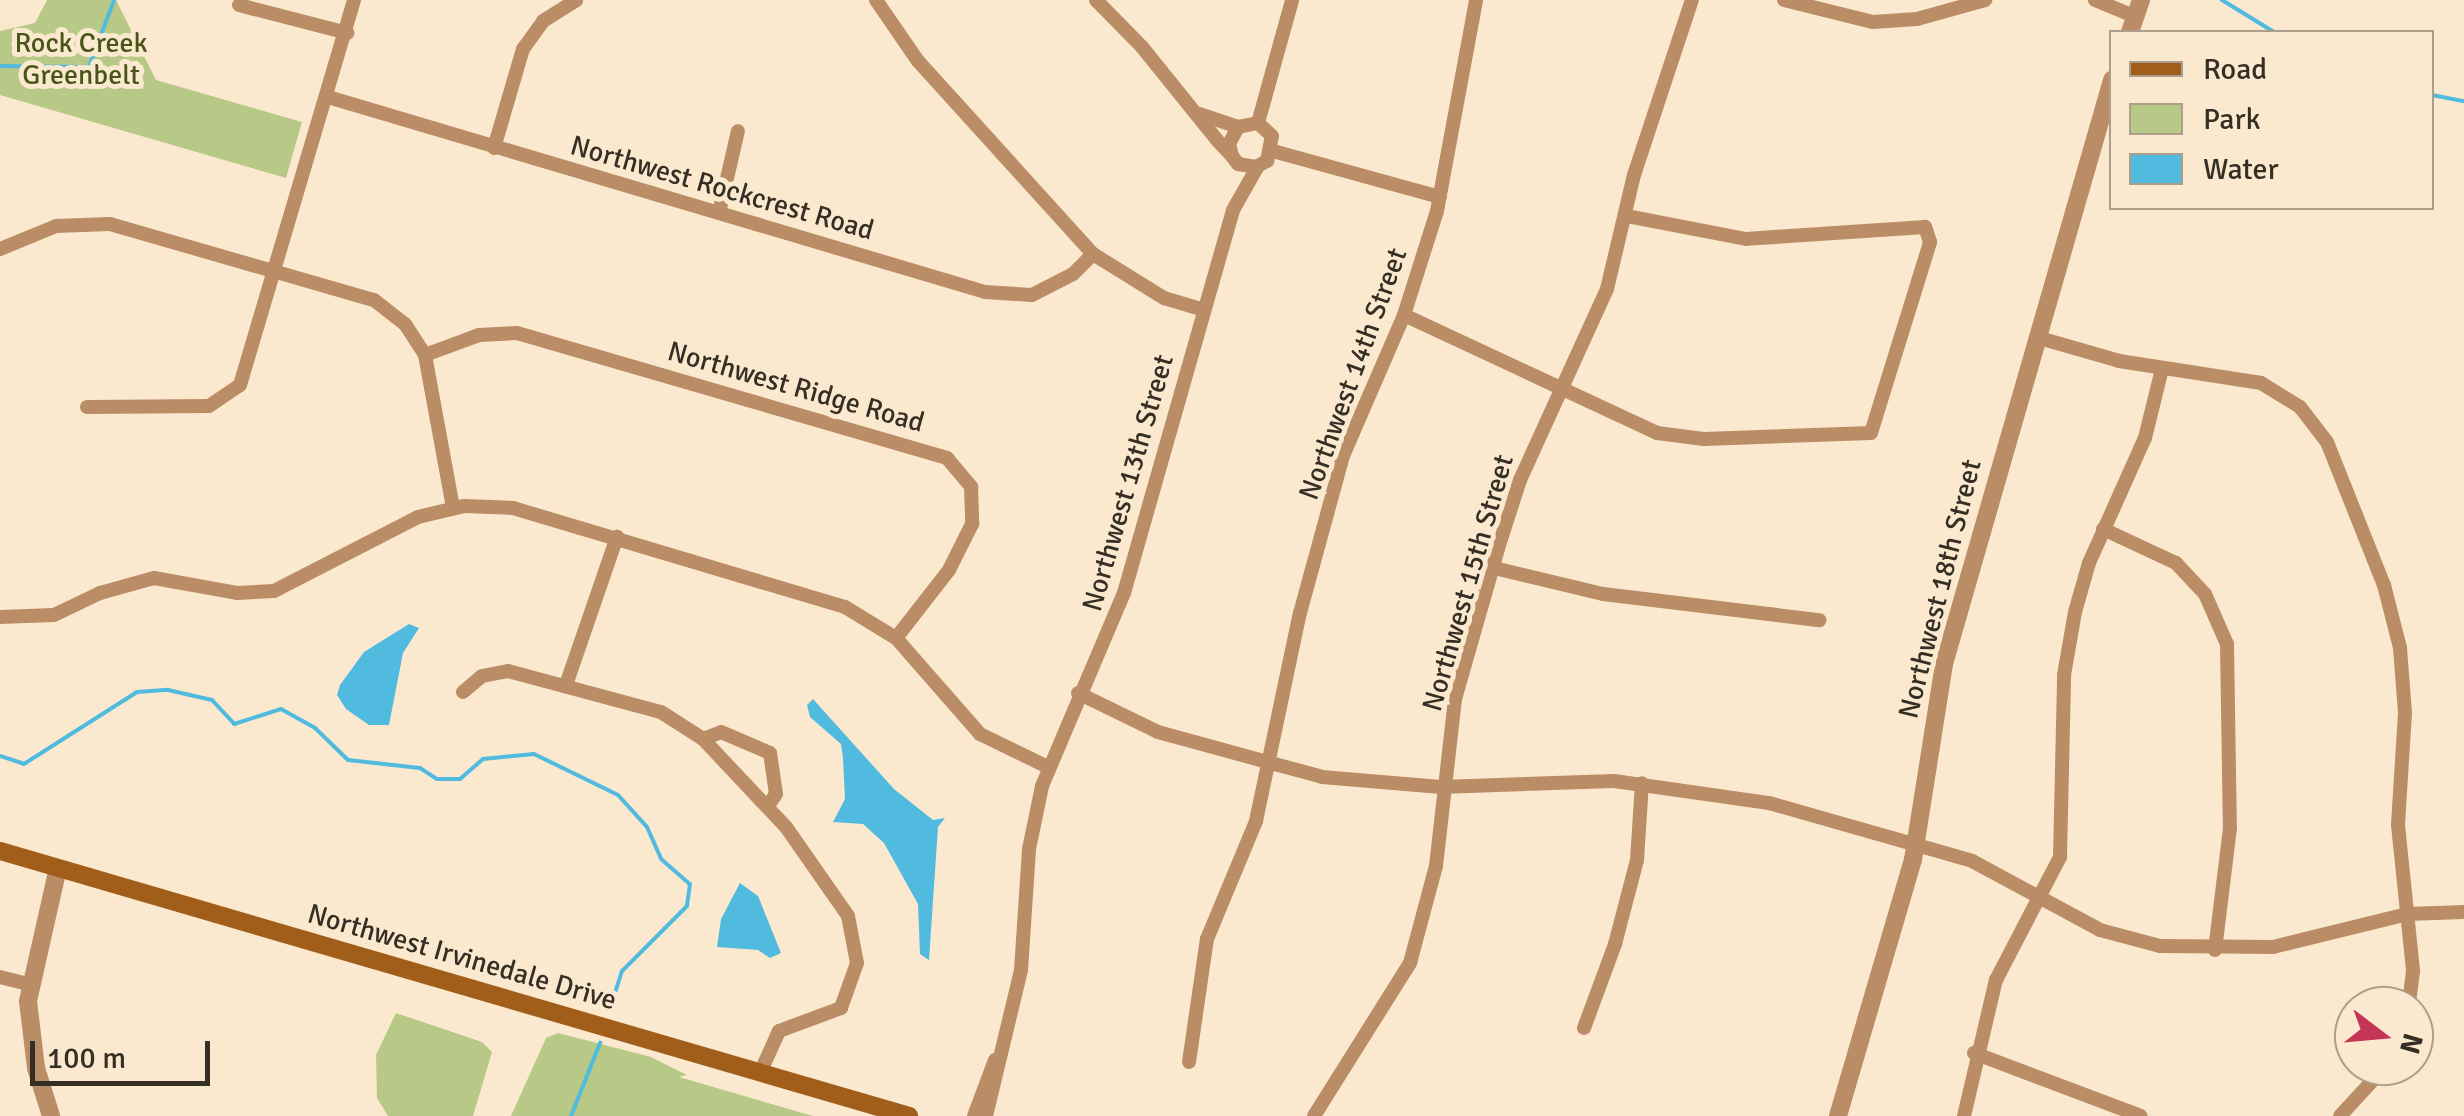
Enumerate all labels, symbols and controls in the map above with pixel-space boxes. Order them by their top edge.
park label: Rock Creek Greenbelt [14,26,148,92]
legend [2109,30,2434,210]
text: Road [2203,51,2267,88]
text: Park [2203,101,2261,138]
street label: Northwest Rockcrest Road [566,129,878,247]
text: Water [2203,151,2279,188]
street label: Northwest 14th Street [1292,243,1414,505]
street label: Northwest Ridge Road [664,334,928,440]
street label: Northwest 13th Street [1075,351,1181,615]
street label: Northwest 15th Street [1415,451,1521,715]
street label: Northwest 18th Street [1892,456,1988,722]
street label: Northwest Irvinedale Drive [304,897,620,1017]
north arrow [2334,986,2434,1086]
scale bar [35,1021,215,1083]
text: N [2392,1030,2430,1058]
text: 100 m [47,1040,126,1077]

